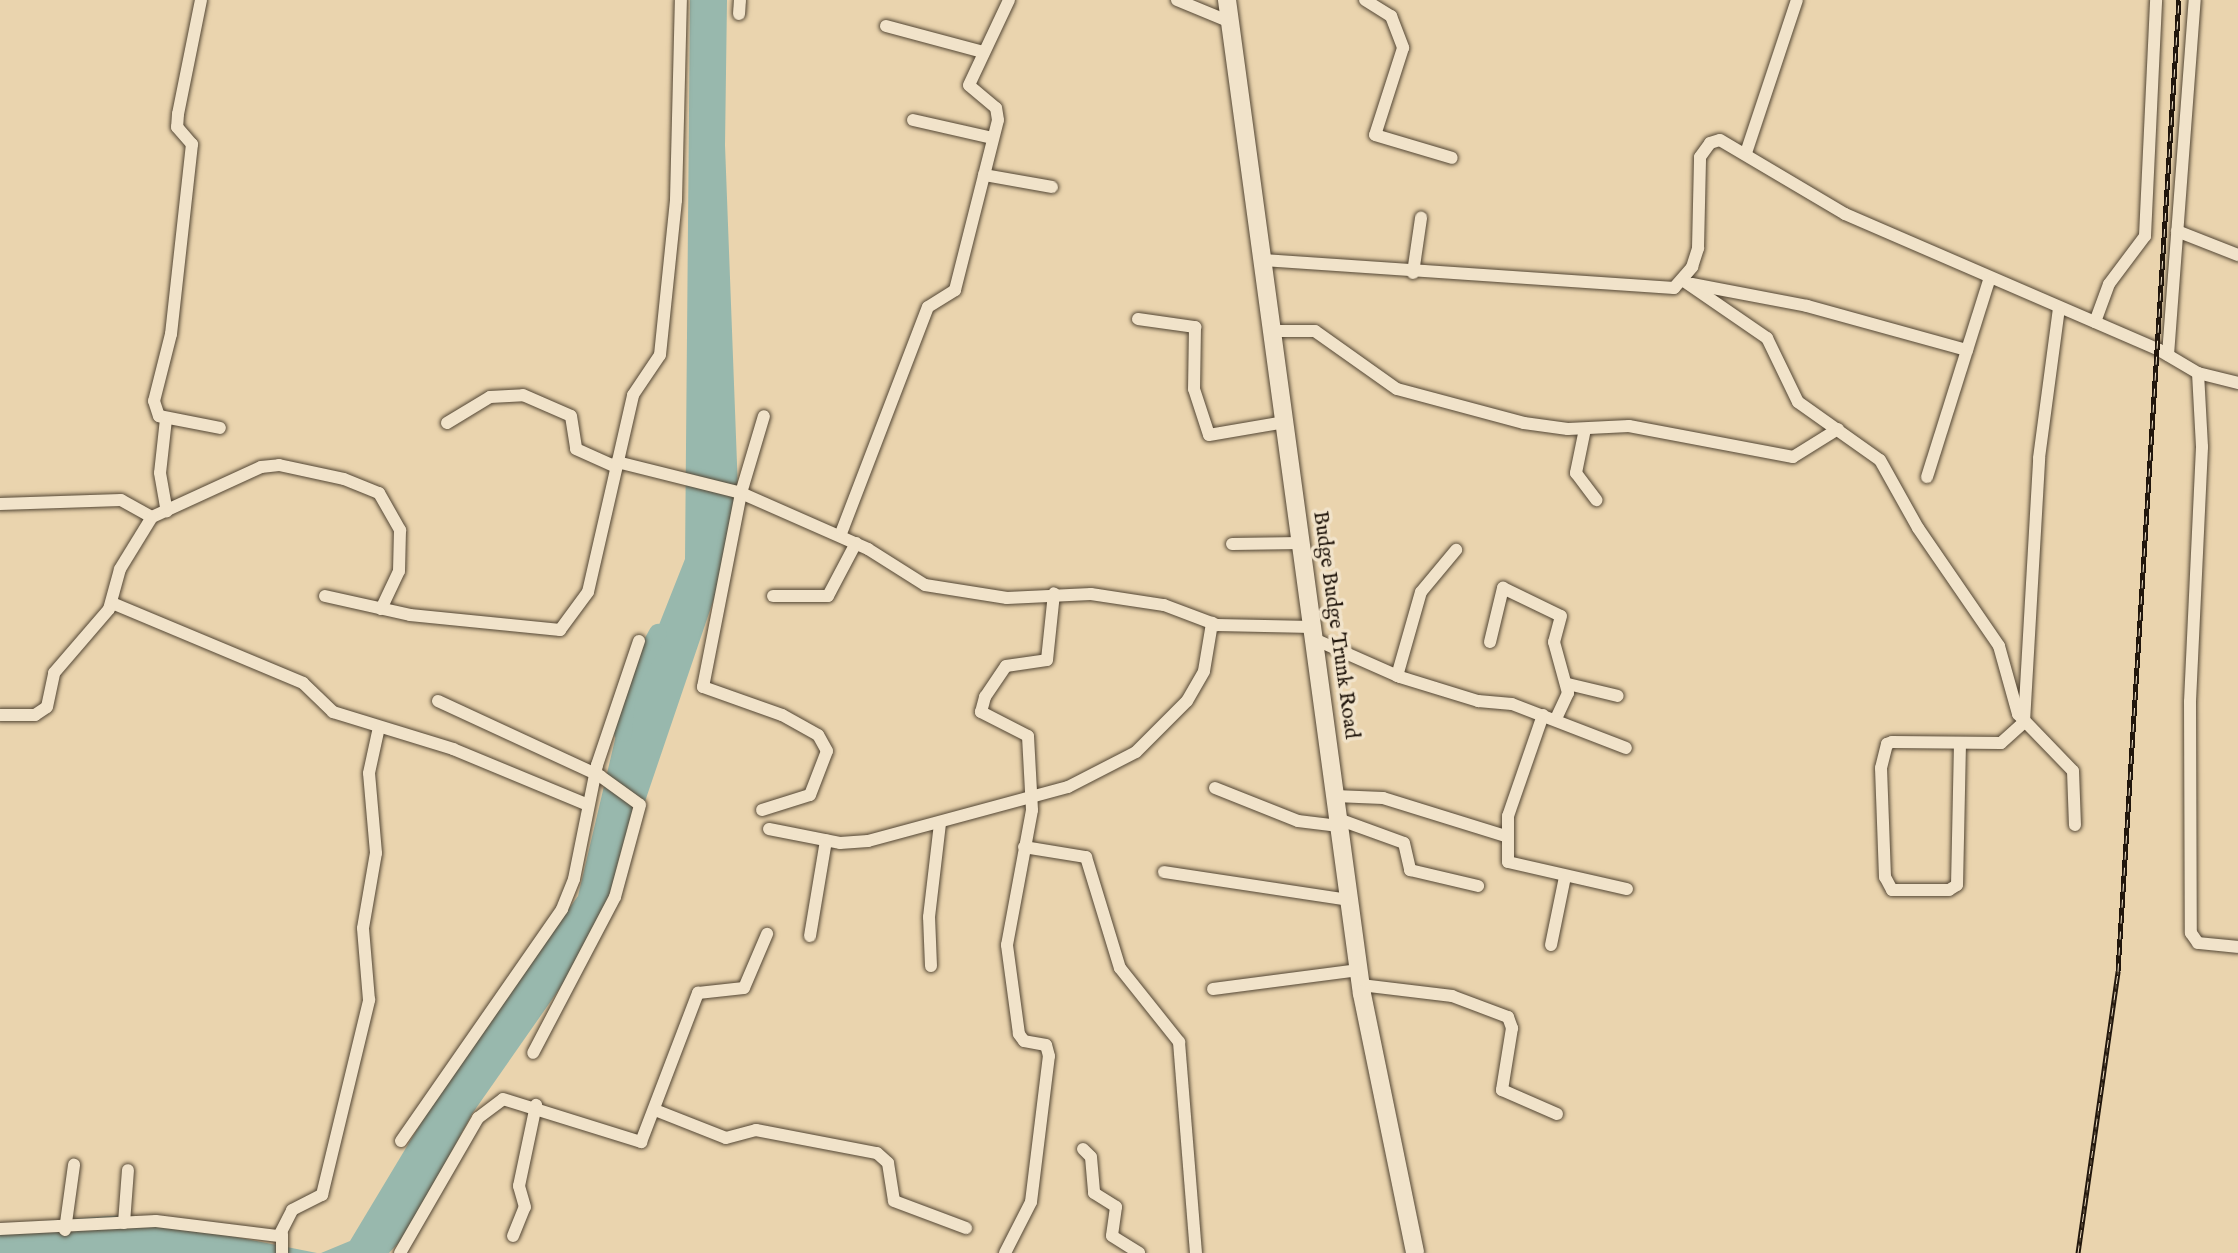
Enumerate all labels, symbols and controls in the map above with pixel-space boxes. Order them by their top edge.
street label: Budge Budge Trunk Road [1307,509,1363,741]

